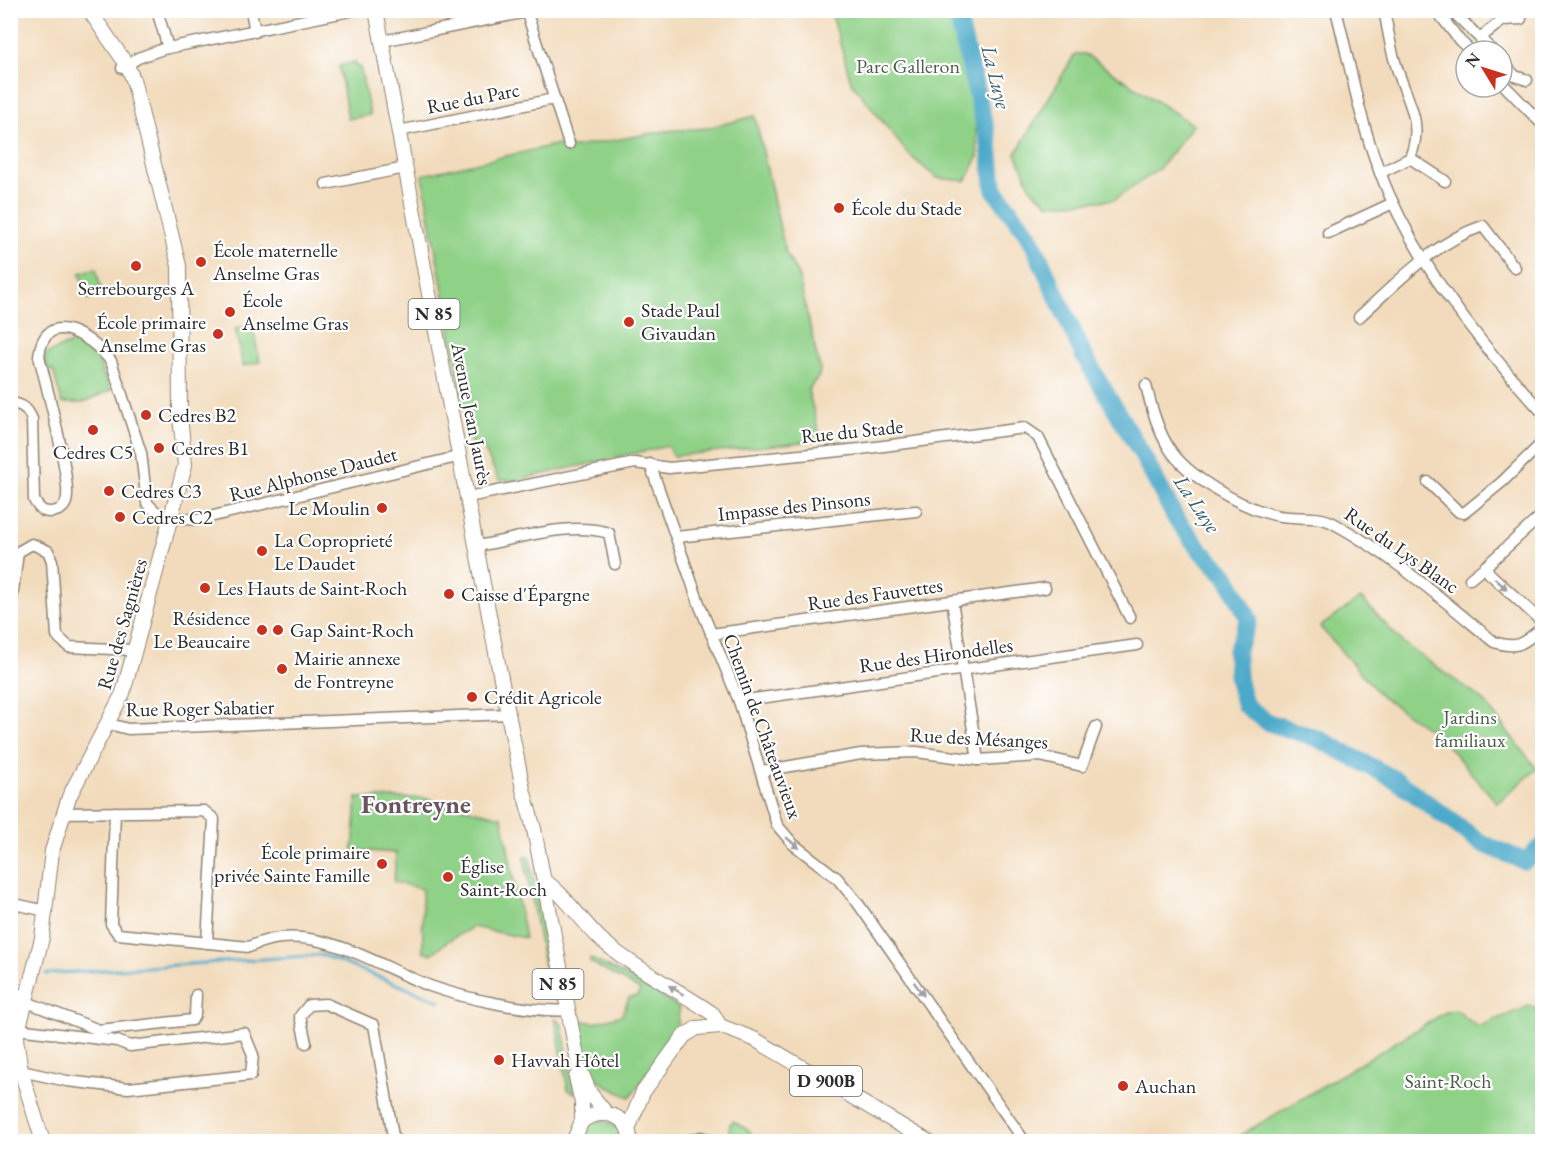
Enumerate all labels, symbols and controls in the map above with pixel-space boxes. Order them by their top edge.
north arrow [1454,39,1514,99]
water label: La Luye [975,41,1018,112]
text: N [1460,48,1485,72]
park label: Parc Galleron [856,53,960,79]
street label: Rue du Parc [424,76,522,120]
place label: École du Stade [851,195,962,221]
marker: École du Stade [832,201,846,215]
place label: École maternelle Anselme Gras [212,237,338,286]
marker: École maternelle Anselme Gras [194,255,208,269]
marker: Serrebourges A [129,259,143,273]
place label: Serrebourges A [78,275,194,301]
place label: École Anselme Gras [241,287,349,336]
place label: Stade Paul Givaudan [641,297,720,346]
road number: N 85 [408,299,460,329]
marker: École Anselme Gras [223,305,237,319]
place label: École primaire Anselme Gras [96,309,206,358]
marker: Stade Paul Givaudan [622,315,636,329]
marker: École primaire Anselme Gras [211,327,225,341]
street label: Avenue Jean Jaurès [445,339,499,488]
place label: Cedres B2 [158,402,237,428]
marker: Cedres B2 [139,408,153,422]
street label: Rue du Stade [800,413,905,449]
marker: Cedres C5 [86,423,100,437]
place label: Cedres B1 [171,435,249,461]
place label: Cedres C5 [53,439,133,465]
street label: Rue Alphonse Daudet [226,440,400,507]
marker: Cedres B1 [152,441,166,455]
water label: La Luye [1168,468,1227,539]
place label: Cedres C3 [121,478,202,504]
marker: Cedres C3 [102,484,116,498]
street label: Impasse des Pinsons [716,485,872,527]
place label: Le Moulin [288,495,370,521]
marker: Le Moulin [375,501,389,515]
street label: Rue du Lys Blanc [1340,501,1464,599]
place label: Cedres C2 [132,504,213,530]
marker: Cedres C2 [113,510,127,524]
place label: La Coproprieté Le Daudet [274,527,393,576]
marker: La Coproprieté Le Daudet [255,544,269,558]
street label: Rue des Sagnières [91,555,153,693]
street label: Rue des Fauvettes [806,572,944,616]
place label: Les Hauts de Saint-Roch [217,575,407,601]
one-way arrow [1493,577,1508,590]
marker: Les Hauts de Saint-Roch [198,581,212,595]
place label: Caisse d'Épargne [461,581,590,607]
marker: Caisse d'Épargne [442,587,456,601]
place label: Résidence Le Beaucaire [153,605,250,654]
place label: Gap Saint-Roch [290,617,414,643]
marker: Résidence Le Beaucaire [255,623,269,637]
marker: Gap Saint-Roch [271,623,285,637]
street label: Chemin de Châteauvieux [717,630,809,822]
street label: Rue des Hirondelles [857,631,1015,679]
place label: Mairie annexe de Fontreyne [294,645,401,694]
marker: Mairie annexe de Fontreyne [275,662,289,676]
place label: Crédit Agricole [484,684,602,710]
marker: Crédit Agricole [465,690,479,704]
street label: Rue Roger Sabatier [125,694,275,722]
park label: Jardins familiaux [1434,704,1506,753]
street label: Rue des Mésanges [909,721,1049,755]
district label: Fontreyne [361,787,471,821]
one-way arrow [785,836,801,849]
place label: École primaire privée Sainte Famille [214,839,370,888]
place label: Église Saint-Roch [460,853,547,902]
marker: École primaire privée Sainte Famille [375,857,389,871]
marker: Église Saint-Roch [441,870,455,884]
road number: N 85 [532,969,584,999]
one-way arrow [913,981,925,997]
one-way arrow [667,984,684,995]
place label: Havvah Hôtel [511,1047,619,1073]
marker: Havvah Hôtel [492,1053,506,1067]
road number: D 900B [790,1066,862,1096]
park label: Saint-Roch [1404,1068,1492,1094]
place label: Auchan [1134,1073,1197,1099]
marker: Auchan [1116,1079,1130,1093]

